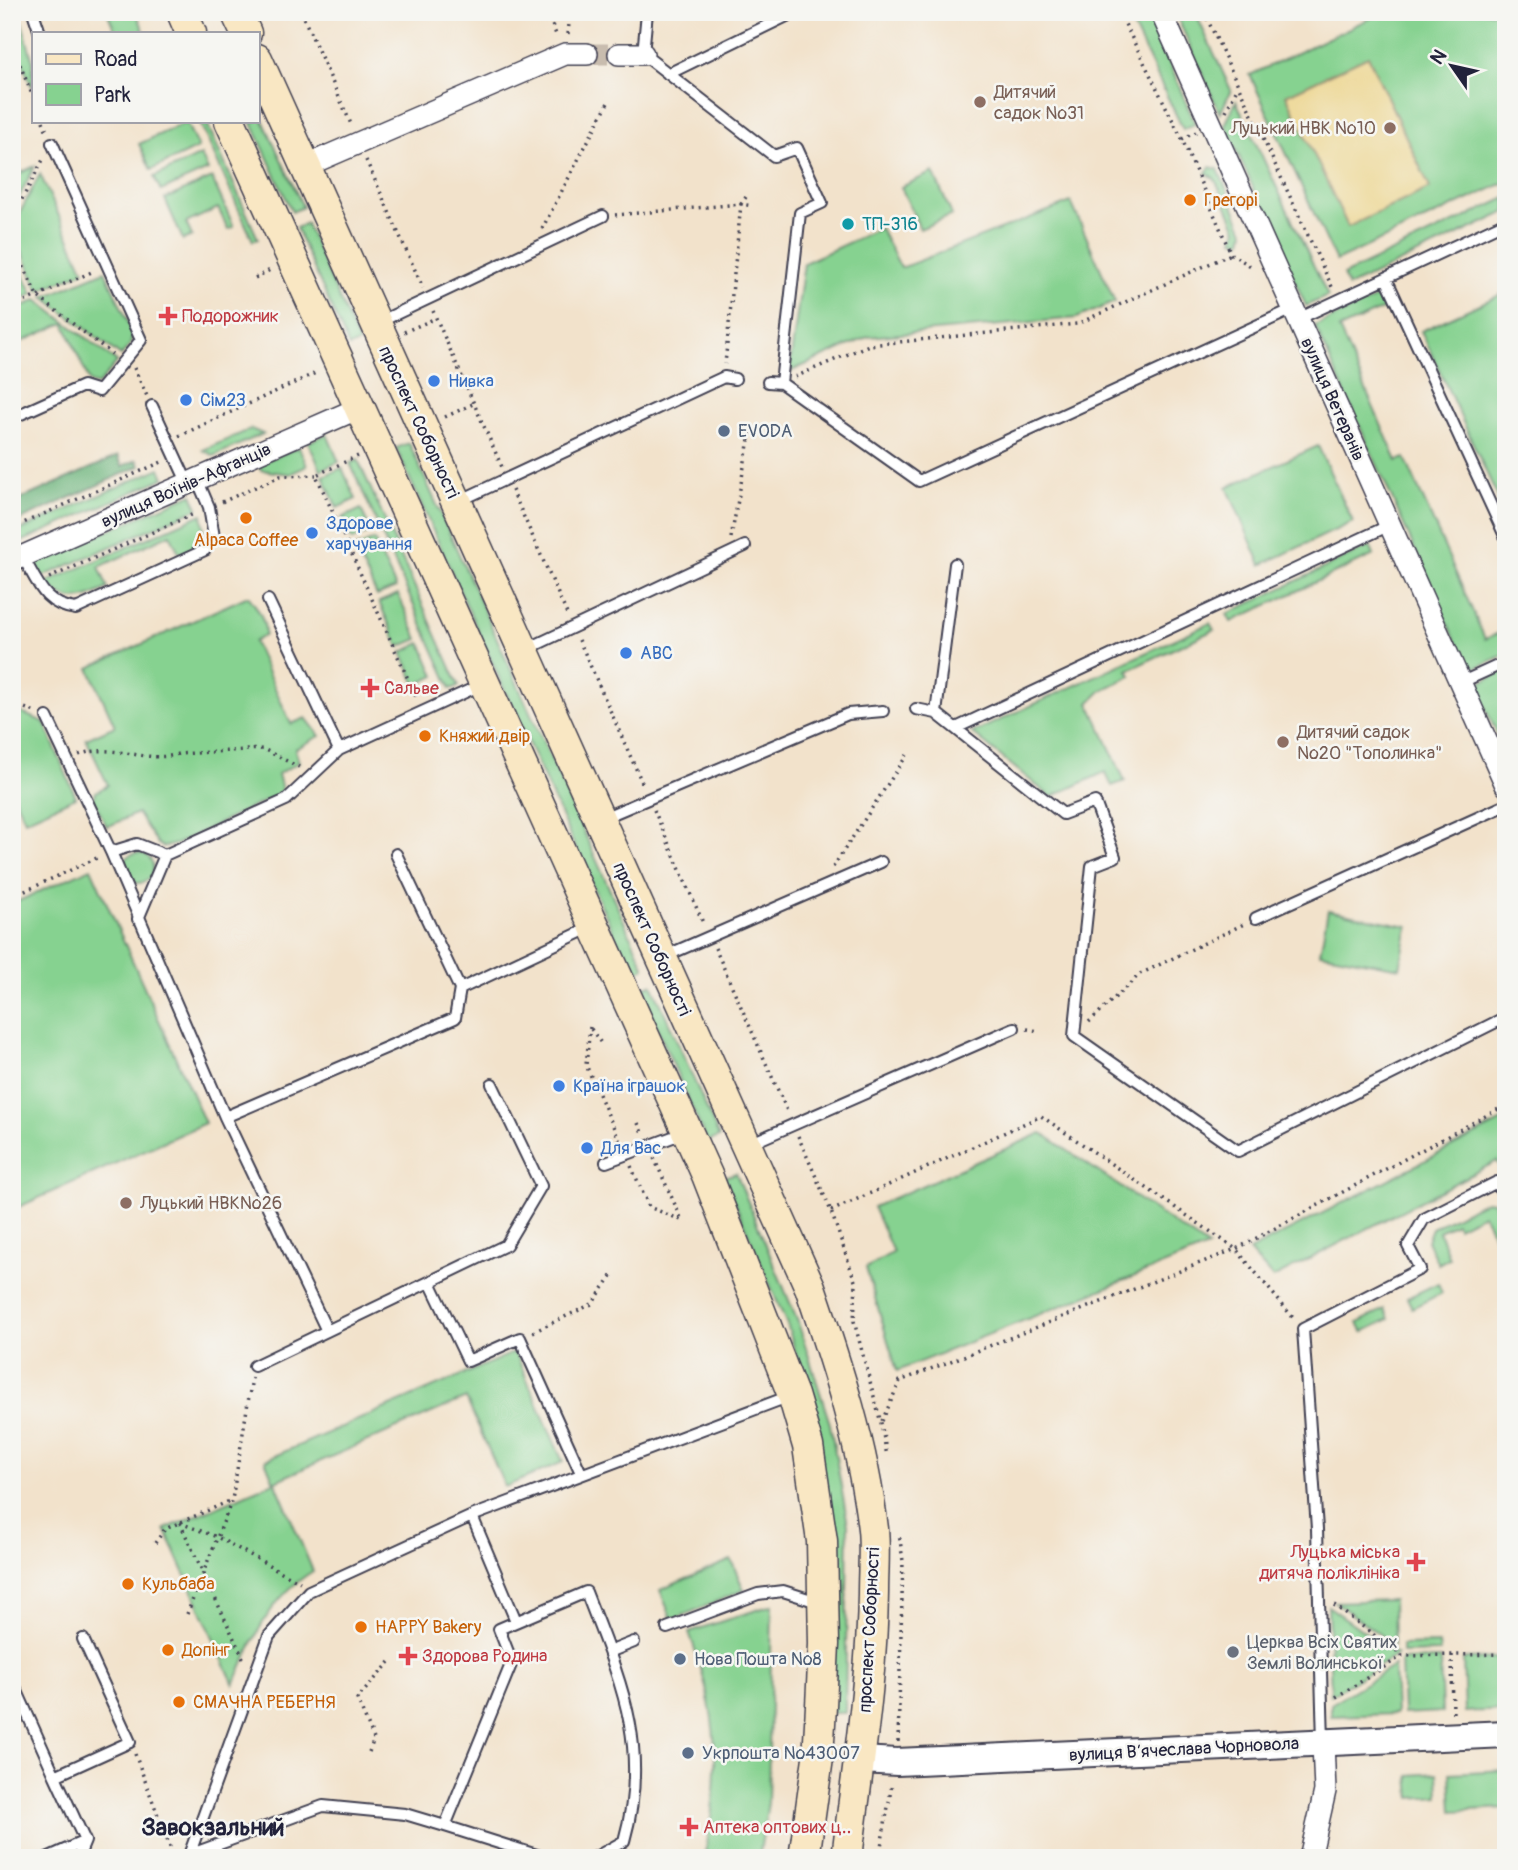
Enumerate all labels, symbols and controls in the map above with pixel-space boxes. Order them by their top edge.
legend [32,32,259,122]
north arrow [1416,32,1486,102]
text: N [1425,45,1452,69]
text: Road [94,46,138,73]
place label: Дитячий садок №31 [993,81,1084,125]
text: Park [94,82,131,109]
marker: Дитячий садок №31 [972,94,988,110]
place label: Луцький НВК №10 [1230,117,1376,140]
marker: Луцький НВК №10 [1382,120,1398,136]
place label: Грегорі [1204,189,1258,212]
marker: Грегорі [1182,192,1198,208]
place label: ТП-316 [862,213,918,236]
marker: ТП-316 [840,216,856,232]
place label: Подорожник [182,305,279,328]
marker: Подорожник [160,308,176,324]
street label: вулиця Ветеранів [1295,334,1370,464]
street label: проспект Соборності [373,342,464,502]
place label: Нивка [448,370,494,393]
marker: Нивка [426,373,442,389]
place label: Сім23 [200,389,246,412]
marker: Сім23 [178,392,194,408]
place label: EVODA [738,420,793,443]
marker: EVODA [716,423,732,439]
street label: вулиця Воїнів-Афганців [98,438,275,533]
marker: Alpaca Coffee [238,510,254,526]
place label: Здорове харчування [326,512,412,556]
marker: Здорове харчування [304,525,320,541]
place label: Alpaca Coffee [194,529,298,552]
place label: АВС [640,642,673,665]
marker: АВС [618,645,634,661]
place label: Сальве [384,677,439,700]
marker: Сальве [362,680,378,696]
place label: Дитячий садок №20 "Тополинка" [1296,721,1442,765]
place label: Княжий двір [439,725,530,748]
marker: Княжий двір [417,728,433,744]
marker: Дитячий садок №20 "Тополинка" [1275,734,1291,750]
street label: проспект Соборності [607,859,696,1020]
place label: Країна іграшок [573,1075,685,1098]
marker: Країна іграшок [551,1078,567,1094]
place label: Для Вас [600,1137,661,1160]
marker: Для Вас [579,1140,595,1156]
place label: Луцький НВК№26 [139,1192,282,1215]
marker: Луцький НВК№26 [118,1195,134,1211]
place label: Луцька міська дитяча поліклініка [1259,1541,1400,1585]
street label: проспект Соборності [854,1547,885,1713]
marker: Луцька міська дитяча поліклініка [1406,1552,1426,1572]
place label: Кульбаба [142,1573,215,1596]
marker: Кульбаба [120,1576,136,1592]
place label: HAPPY Bakery [375,1616,482,1639]
marker: HAPPY Bakery [353,1619,369,1635]
place label: Церква Всіх Святих Землі Волинської [1247,1631,1397,1675]
place label: Допінг [181,1639,230,1662]
marker: Допінг [160,1642,176,1658]
marker: Церква Всіх Святих Землі Волинської [1225,1644,1241,1660]
place label: Здорова Родина [422,1645,547,1668]
marker: Здорова Родина [400,1648,416,1664]
place label: Нова Пошта №8 [694,1648,822,1671]
marker: Нова Пошта №8 [672,1651,688,1667]
place label: СМАЧНА РЕБЕРНЯ [193,1691,336,1714]
marker: СМАЧНА РЕБЕРНЯ [171,1694,187,1710]
street label: вулиця Вʼячеслава Чорновола [1068,1732,1300,1767]
place label: Укрпошта №43007 [702,1742,860,1765]
marker: Укрпошта №43007 [680,1745,696,1761]
district label: Завокзальний [141,1813,285,1842]
place label: Аптека оптових ц‥ [703,1816,852,1839]
marker: Аптека оптових ц‥ [681,1819,697,1835]

